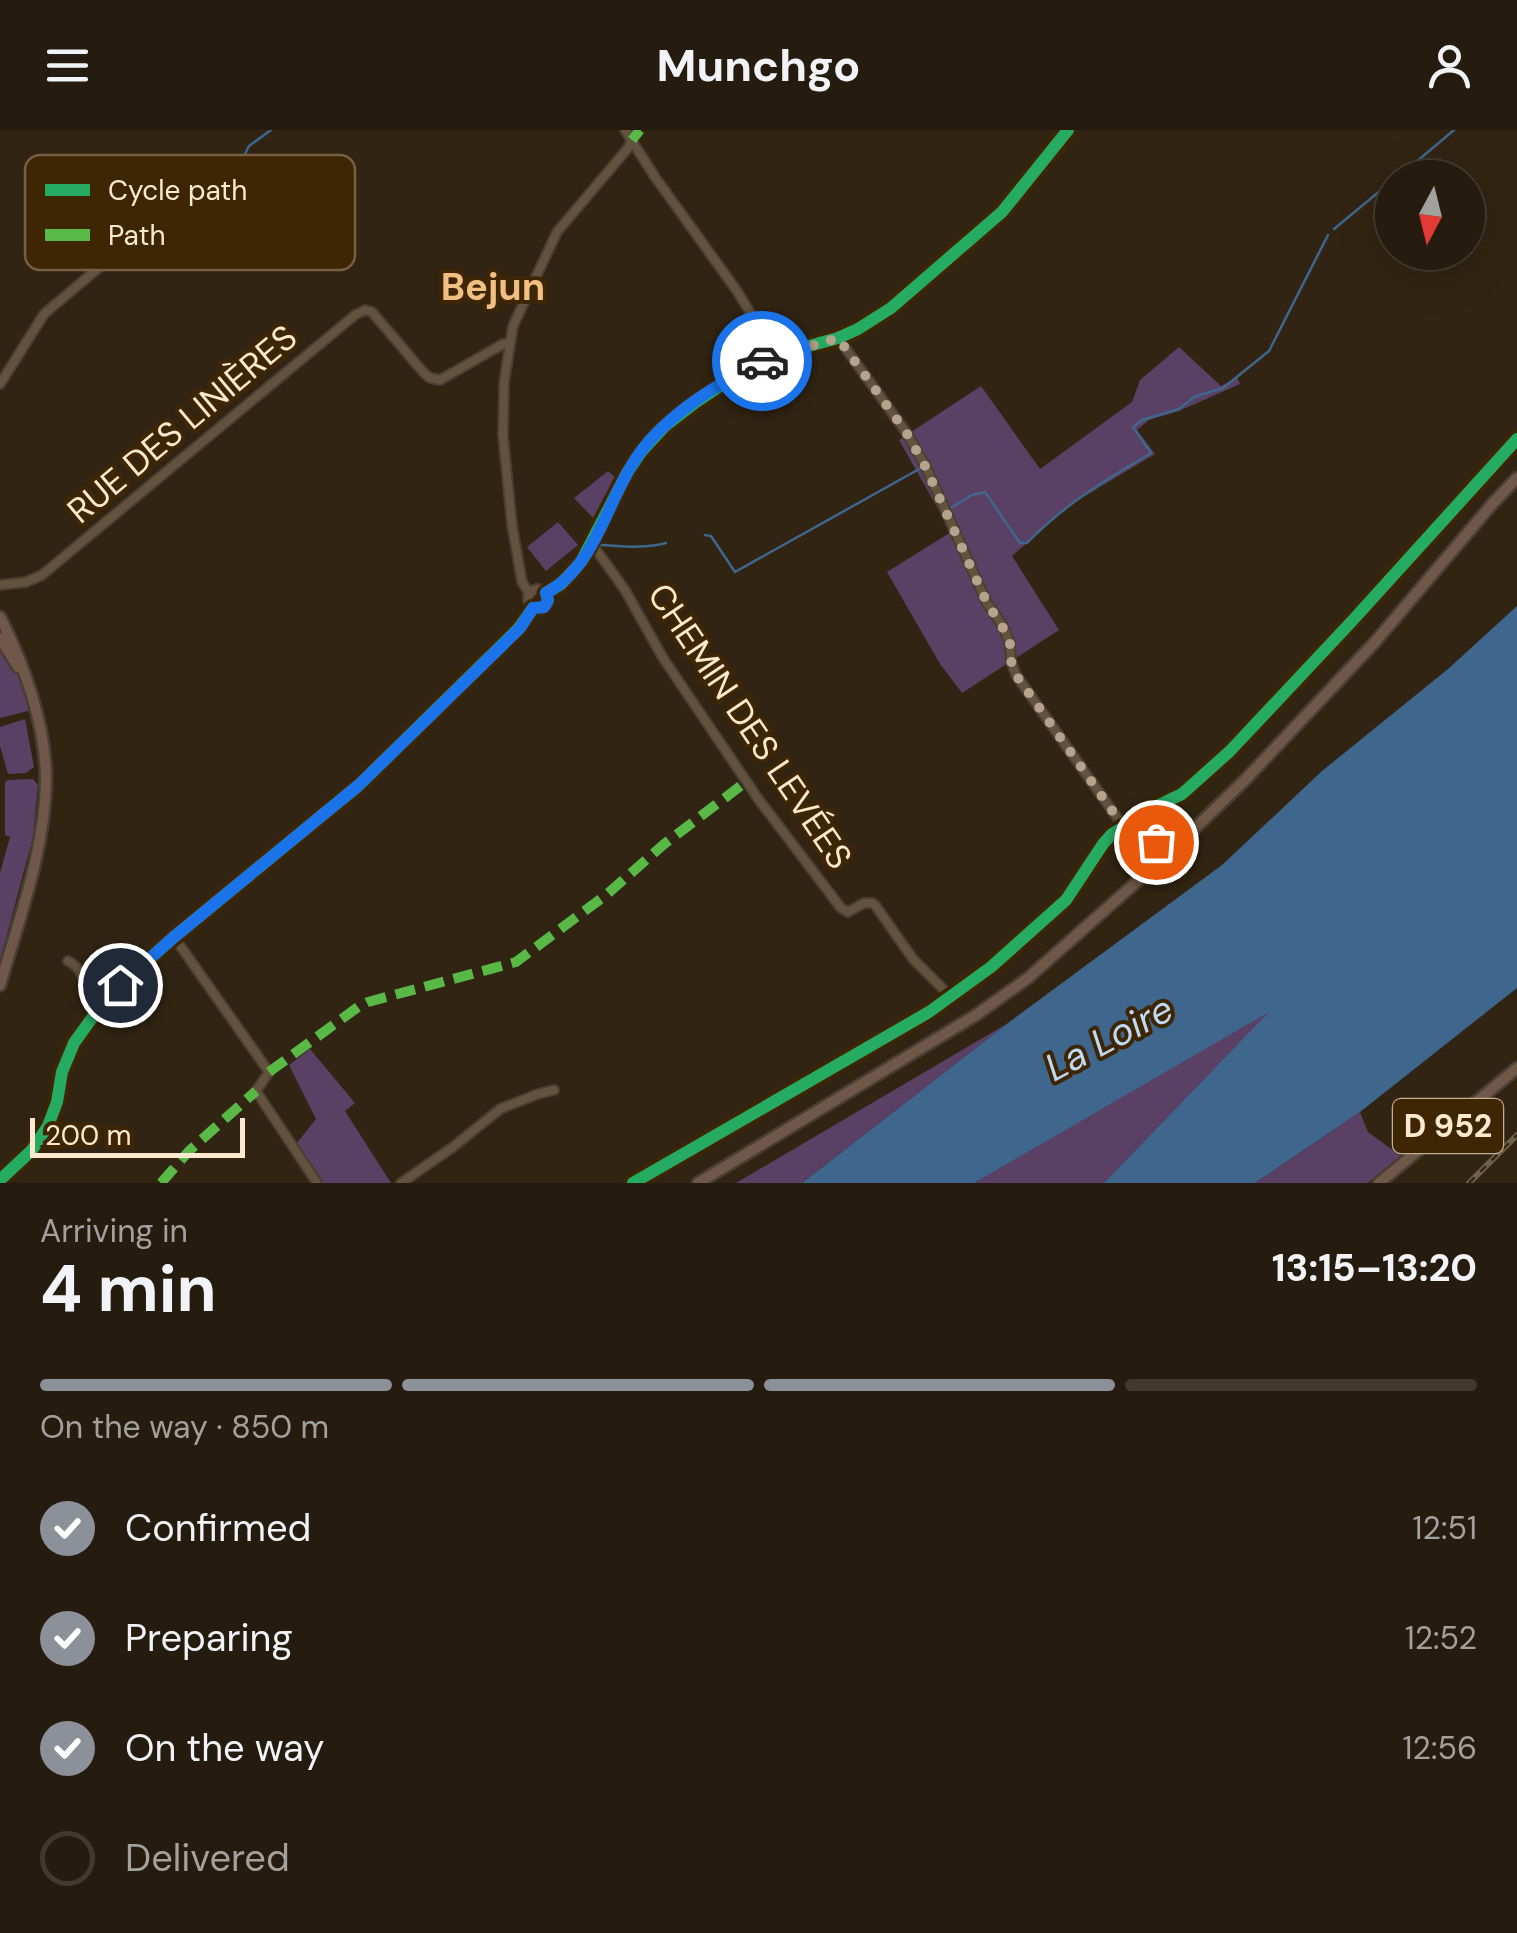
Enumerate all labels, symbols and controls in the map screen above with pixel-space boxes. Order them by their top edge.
text: Munchgo [657,36,860,95]
icon: menu [40,38,95,93]
icon: person [1422,38,1477,93]
legend [25,155,355,270]
north arrow [1375,160,1485,270]
map controls [1375,160,1485,270]
text: Cycle path [108,172,247,209]
text: Path [108,217,166,254]
district label: Bejun [441,262,545,312]
courier [712,311,812,411]
street label: RUE DES LINIÈRES [58,314,306,534]
icon: car [735,334,790,389]
street label: CHEMIN DES LEVÉES [637,574,863,878]
pin [1114,800,1199,885]
icon: bag [1129,815,1184,870]
pin [78,943,163,1028]
icon: home [93,958,148,1013]
water label: La Loire [1036,983,1182,1093]
road number: D 952 [1393,1099,1503,1153]
scale bar [30,1113,245,1158]
text: 200 m [45,1117,132,1154]
text: Arriving in [40,1210,188,1252]
text: 13:15–13:20 [1272,1243,1477,1293]
text: 4 min [40,1247,217,1331]
text: On the way · 850 m [40,1406,329,1448]
icon: check [40,1501,95,1556]
text: Confirmed [125,1503,311,1553]
text: 12:51 [1413,1507,1477,1549]
icon: check [40,1611,95,1666]
text: Preparing [125,1613,293,1663]
text: 12:52 [1405,1617,1477,1659]
icon: check [40,1721,95,1776]
text: On the way [125,1723,324,1773]
text: 12:56 [1403,1727,1477,1769]
text: Delivered [125,1833,290,1883]

